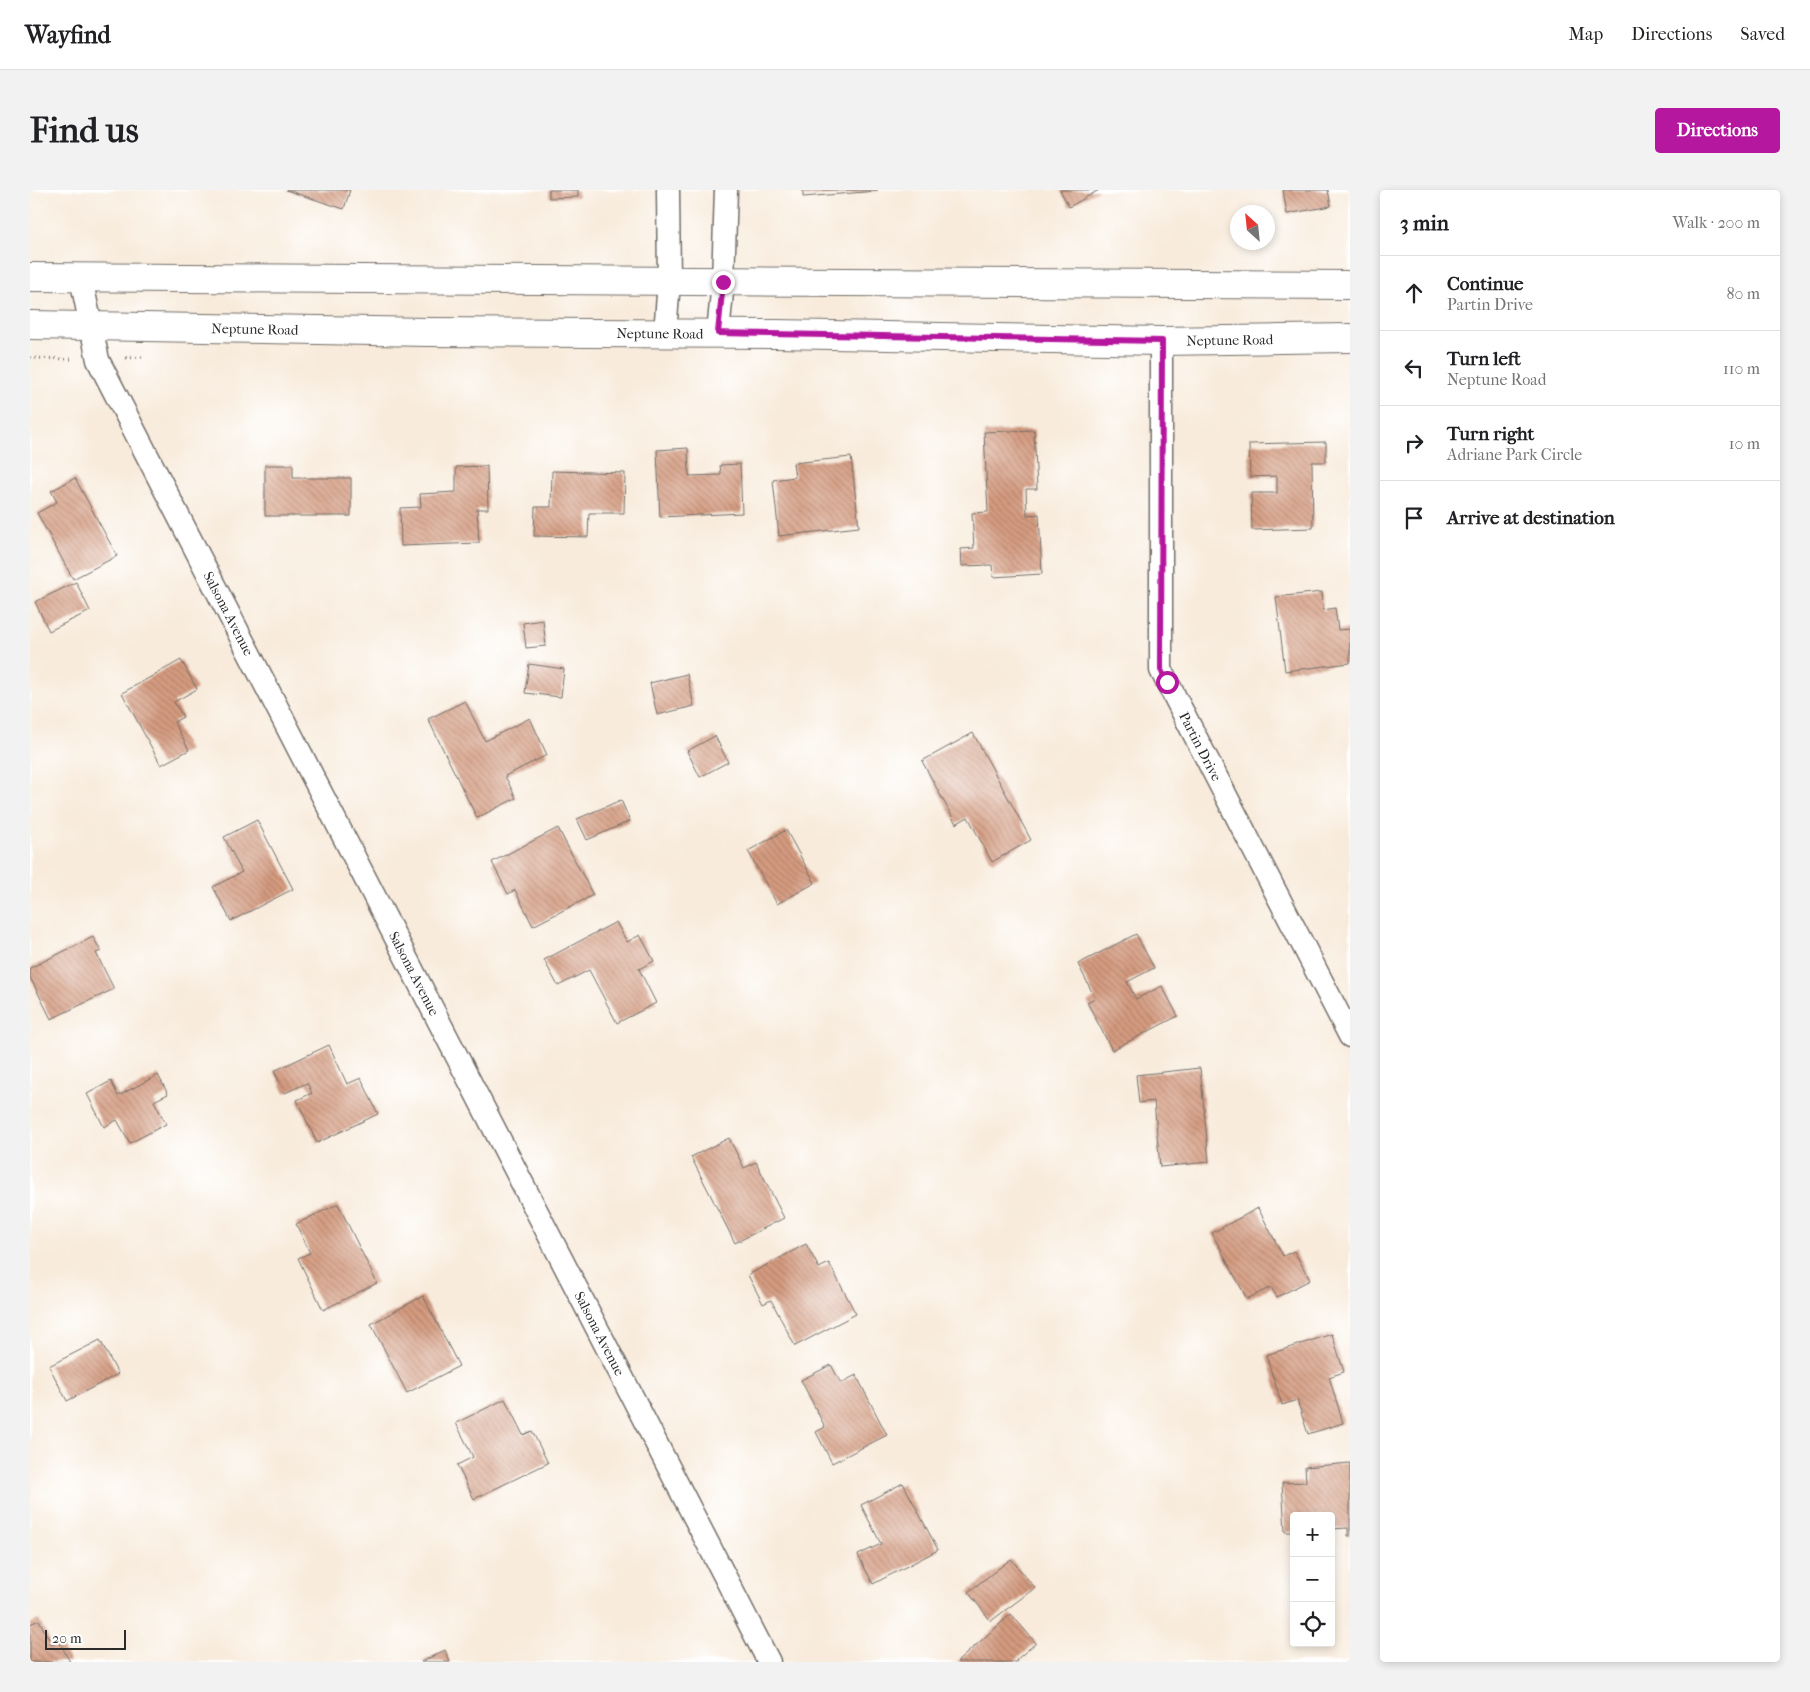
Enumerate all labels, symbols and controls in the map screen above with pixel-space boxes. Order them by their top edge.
text: Wayfind [25,21,111,49]
text: Map [1569,24,1603,45]
text: Directions [1631,24,1712,45]
text: Saved [1740,24,1785,45]
button: Directions [1655,108,1780,153]
text: Find us [30,110,139,151]
north arrow [1230,205,1275,250]
text: 3 min [1400,211,1449,235]
text: Walk · 200 m [1673,213,1760,232]
route end [712,271,735,294]
text: Continue [1447,273,1523,295]
icon: ahead [1400,279,1428,307]
text: 80 m [1726,284,1760,303]
text: Partin Drive [1447,295,1533,314]
street label: Neptune Road [211,320,299,339]
street label: Neptune Road [616,325,704,343]
street label: Neptune Road [1186,331,1274,350]
text: Turn left [1447,348,1521,370]
icon: left [1400,354,1428,382]
text: 110 m [1723,359,1760,378]
text: Neptune Road [1447,370,1546,389]
text: Turn right [1447,423,1534,445]
icon: right [1400,429,1428,457]
text: 10 m [1729,434,1760,453]
text: Adriane Park Circle [1447,445,1582,464]
icon: arrive [1400,504,1428,532]
text: Arrive at destination [1447,507,1615,529]
street label: Salsona Avenue [199,569,257,659]
route start [1156,671,1179,694]
street label: Partin Drive [1175,709,1225,784]
street label: Salsona Avenue [385,929,443,1019]
street label: Salsona Avenue [571,1289,628,1379]
map controls [1290,1512,1335,1647]
button: + [1290,1512,1335,1557]
button: − [1290,1557,1335,1602]
button: locate [1290,1602,1335,1647]
scale bar [45,1627,126,1650]
text: 20 m [52,1630,82,1647]

